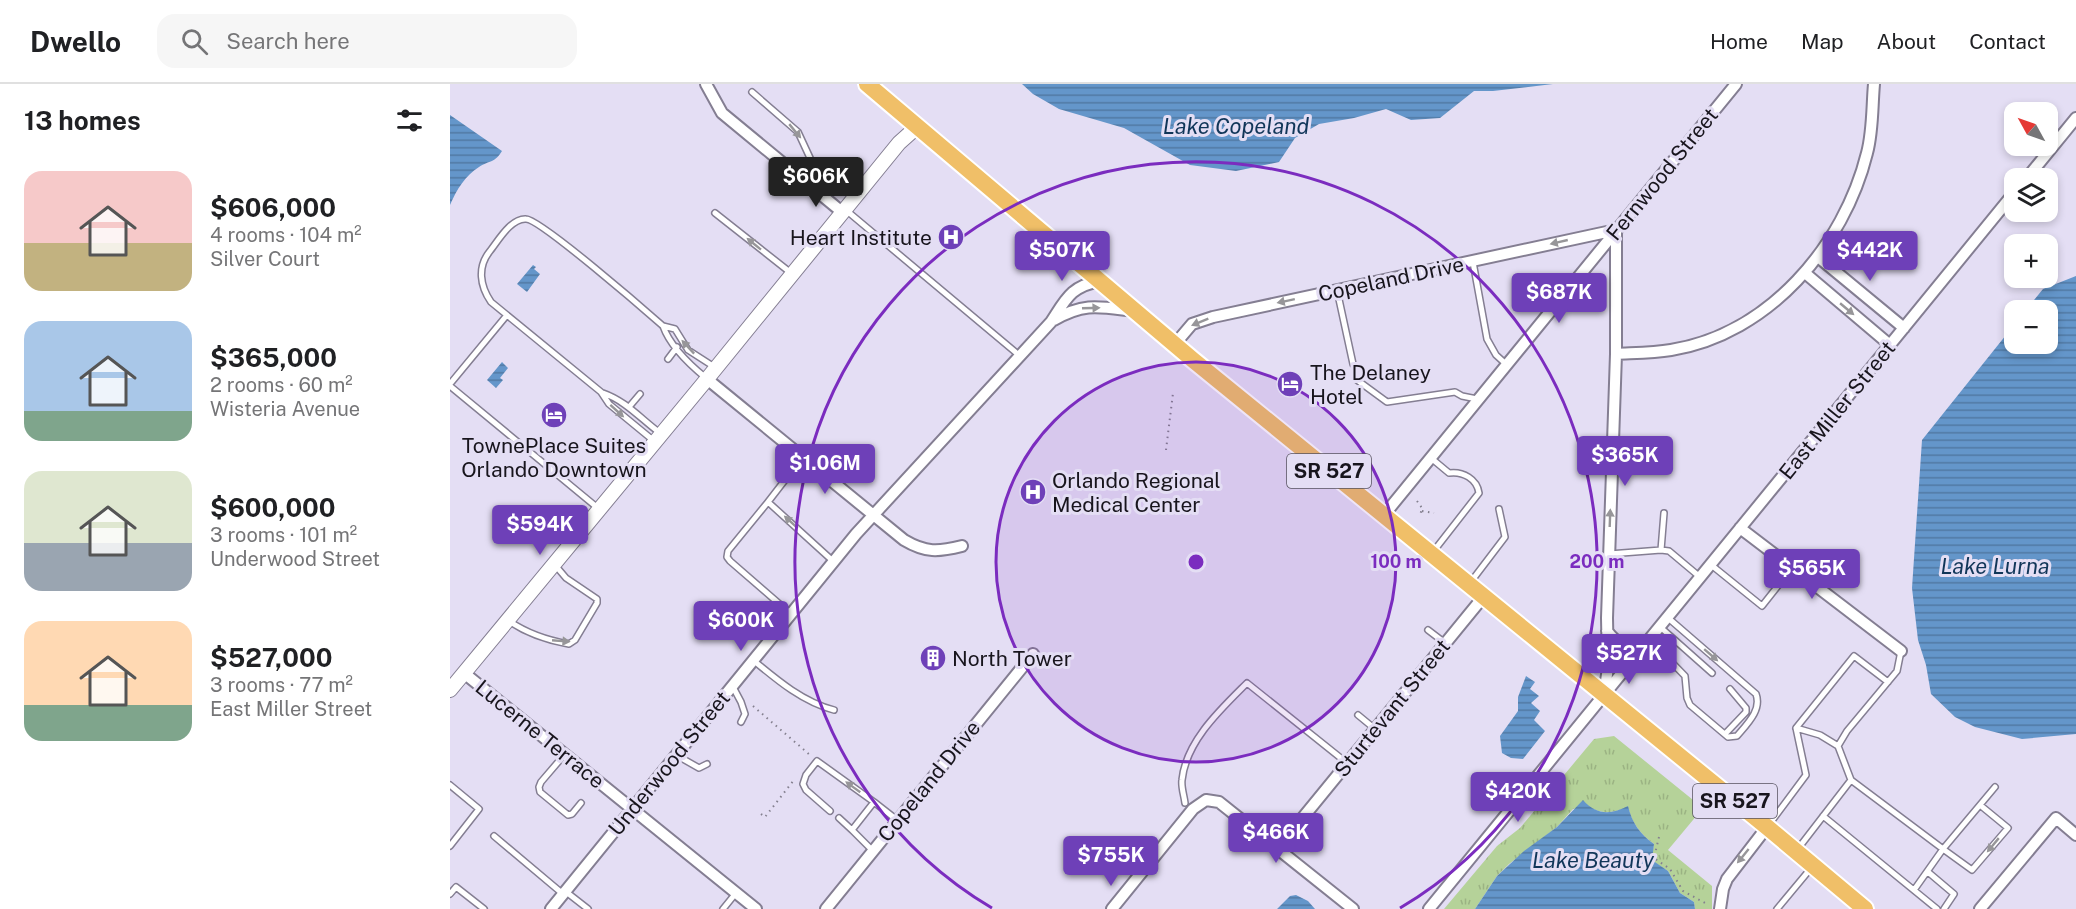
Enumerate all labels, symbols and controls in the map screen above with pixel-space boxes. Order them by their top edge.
search box [157,14,577,68]
text: Dwello [30,25,121,58]
icon: search [178,25,211,58]
text: Search here [226,28,350,54]
text: Home [1710,29,1768,54]
text: Map [1801,29,1844,54]
text: About [1877,29,1936,54]
text: Contact [1969,29,2046,54]
north arrow [2004,102,2058,156]
map controls [2004,102,2058,354]
street label: Fernwood Street [1601,103,1723,245]
icon: filters [393,104,426,137]
text: 13 homes [24,105,141,136]
water label: Lake Copeland [1163,113,1310,139]
one-way arrow [789,123,802,139]
pin: $606K [774,157,858,208]
text: $606K [782,164,850,188]
button: layers [2004,168,2058,222]
text: $606,000 [210,192,336,223]
icon: home [72,195,144,267]
hospital icon: Heart Institute [936,222,966,252]
text: 4 rooms · 104 m² [210,223,362,247]
place label: Heart Institute [790,225,932,250]
pin: $507K [1020,231,1104,282]
pin: $442K [1828,231,1912,282]
button: + [2004,234,2058,288]
one-way arrow [746,238,761,250]
text: $507K [1029,238,1095,262]
one-way arrow [1550,238,1568,248]
text: $442K [1837,238,1903,262]
text: Silver Court [210,247,320,271]
street label: Copeland Drive [1316,251,1466,307]
pin: $687K [1517,273,1601,324]
text: $687K [1526,280,1592,304]
one-way arrow [1277,297,1296,306]
button: − [2004,300,2058,354]
one-way arrow [1839,302,1854,315]
one-way arrow [1081,303,1100,312]
one-way arrow [1190,317,1208,327]
street label: East Miller Street [1774,336,1900,484]
one-way arrow [682,340,695,355]
text: $365,000 [210,342,337,373]
icon: home [72,345,144,417]
place label: The Delaney Hotel [1310,360,1431,409]
hotel icon: The Delaney Hotel [1275,369,1305,399]
text: 2 rooms · 60 m² [210,373,353,397]
text: Wisteria Avenue [210,397,360,421]
hotel icon: TownePlace Suites Orlando Downtown [539,400,569,430]
one-way arrow [609,404,624,417]
place label: TownePlace Suites Orlando Downtown [461,433,647,482]
pin: $365K [1583,436,1667,487]
text: $365K [1591,443,1659,467]
pin: $1.06M [776,444,874,495]
text: $1.06M [789,451,861,475]
road number: SR 527 [1287,454,1371,488]
place label: Orlando Regional Medical Center [1052,468,1221,517]
hospital icon: Orlando Regional Medical Center [1018,477,1048,507]
text: $600,000 [210,492,336,523]
icon: home [72,495,144,567]
pin: $594K [498,505,582,556]
one-way arrow [1606,508,1615,527]
text: $594K [506,512,574,536]
one-way arrow [784,516,799,529]
text: 3 rooms · 101 m² [210,523,357,547]
text: Underwood Street [210,547,380,571]
pin: $565K [1770,549,1854,600]
text: 100 m [1370,551,1422,572]
text: 200 m [1570,551,1624,572]
centre of rings [1186,552,1206,572]
water label: Lake Lurna [1940,553,2050,579]
text: $565K [1778,556,1846,580]
pin: $600K [699,601,783,652]
text: $600K [708,608,774,632]
street label: Sturtevant Street [1329,634,1455,782]
pin: $527K [1587,634,1671,685]
one-way arrow [552,636,571,646]
text: $527K [1596,641,1662,665]
text: $527,000 [210,642,332,673]
building icon: North Tower [918,643,948,673]
icon: home [72,645,144,717]
place label: North Tower [952,646,1072,671]
one-way arrow [1703,648,1718,661]
text: 3 rooms · 77 m² [210,673,353,697]
street label: Lucerne Terrace [471,674,609,794]
street label: Underwood Street [603,686,735,840]
text: East Miller Street [210,697,372,721]
street label: Copeland Drive [873,715,985,847]
pin: $420K [1476,772,1560,823]
text: $420K [1485,779,1551,803]
one-way arrow [845,781,860,793]
road number: SR 527 [1693,784,1777,818]
pin: $466K [1234,813,1318,864]
text: $466K [1242,820,1310,844]
pin: $755K [1069,836,1153,887]
one-way arrow [1987,837,2000,852]
text: $755K [1077,843,1145,867]
water label: Lake Beauty [1532,847,1655,873]
one-way arrow [1738,849,1750,864]

